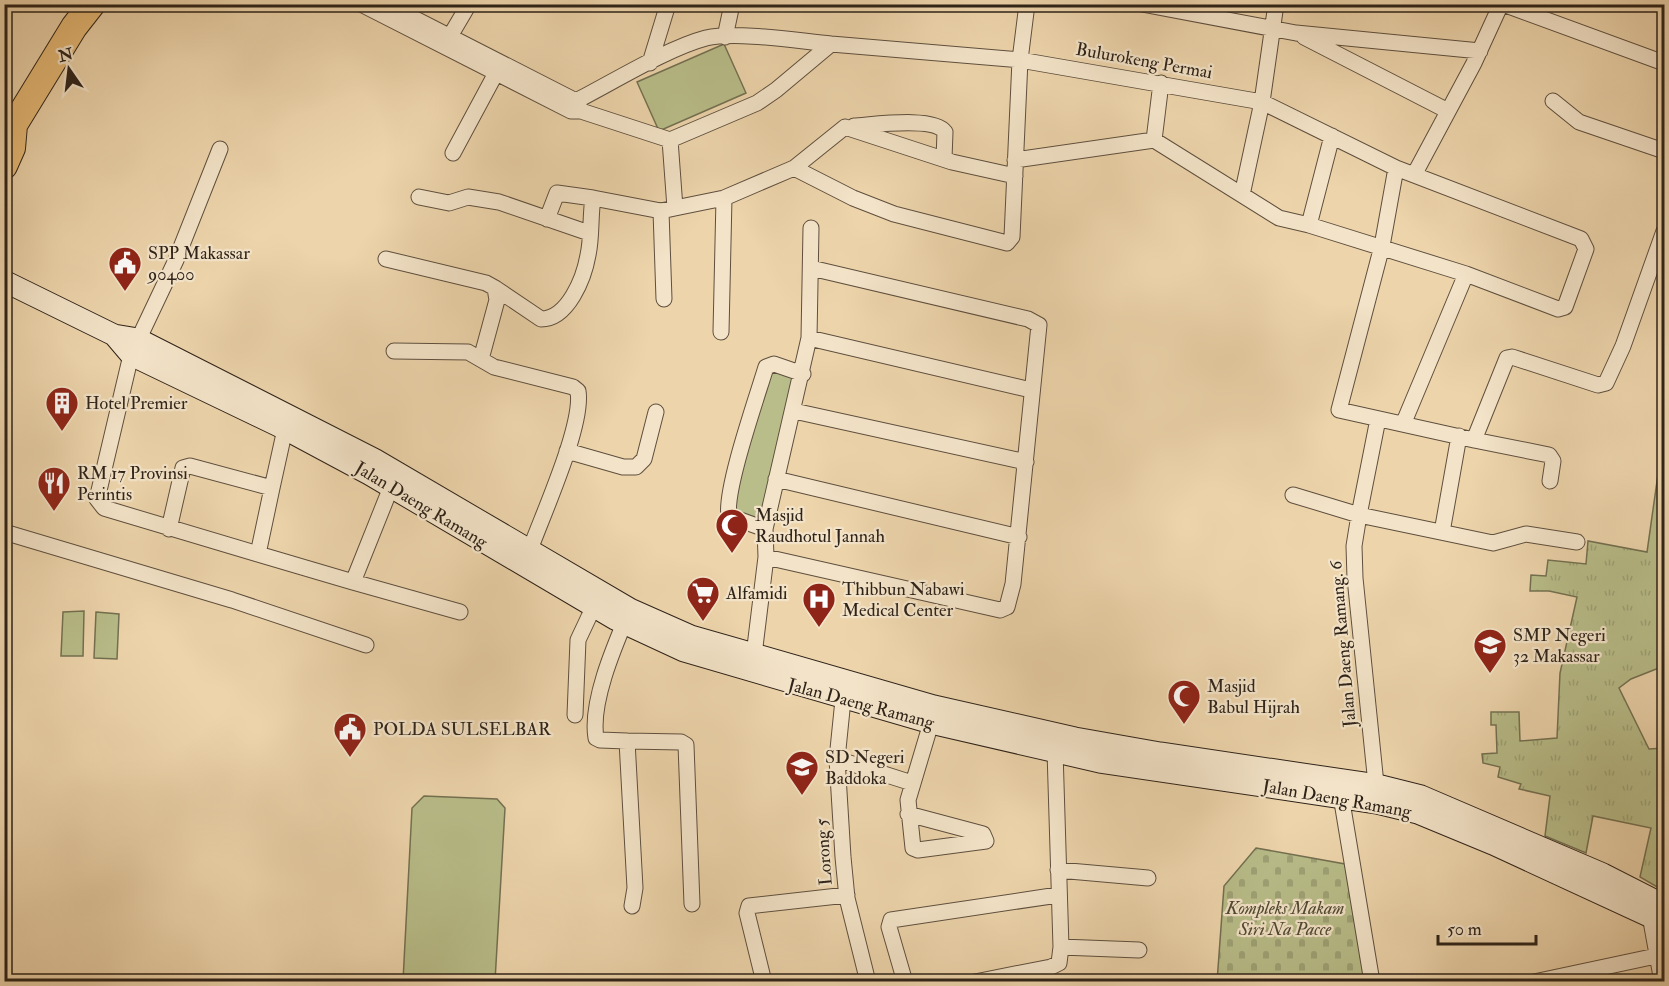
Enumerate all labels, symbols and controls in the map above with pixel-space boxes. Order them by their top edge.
street label: Bulurokeng Permai [1074,38,1214,84]
north arrow [39,39,99,99]
text: N [55,44,76,67]
place label: SPP Makassar 90400 [146,242,250,286]
public building icon: SPP Makassar 90400 [107,245,143,292]
building icon: Hotel Premier [44,385,80,432]
place label: Hotel Premier [85,392,188,415]
street label: Jalan Daeng Ramang [350,456,492,554]
place label: RM 17 Provinsi Perintis [77,462,188,506]
restaurant icon: RM 17 Provinsi Perintis [36,465,72,512]
place label: Masjid Raudhotul Jannah [755,504,885,548]
mosque icon: Masjid Raudhotul Jannah [714,507,750,554]
street label: Jalan Daeng Ramang. 6 [1324,559,1362,729]
supermarket icon: Alfamidi [685,575,721,622]
place label: Thibbun Nabawi Medical Center [842,578,965,622]
hospital icon: Thibbun Nabawi Medical Center [801,581,837,628]
place label: Alfamidi [725,582,788,605]
place label: SMP Negeri 32 Makassar [1513,624,1606,668]
school or university icon: SMP Negeri 32 Makassar [1472,627,1508,674]
street label: Jalan Daeng Ramang [784,673,938,735]
place label: Masjid Babul Hijrah [1207,675,1300,719]
mosque icon: Masjid Babul Hijrah [1166,678,1202,725]
public building icon: POLDA SULSELBAR [332,711,368,758]
place label: POLDA SULSELBAR [373,718,552,741]
place label: SD Negeri Baddoka [825,746,905,790]
school or university icon: SD Negeri Baddoka [784,749,820,796]
street label: Jalan Daeng Ramang [1260,774,1414,824]
street label: Lorong 5 [810,818,838,886]
park label: Kompleks Makam Siri Na Pacce [1225,897,1344,941]
scale bar [1438,908,1536,946]
text: 50 m [1447,918,1482,941]

